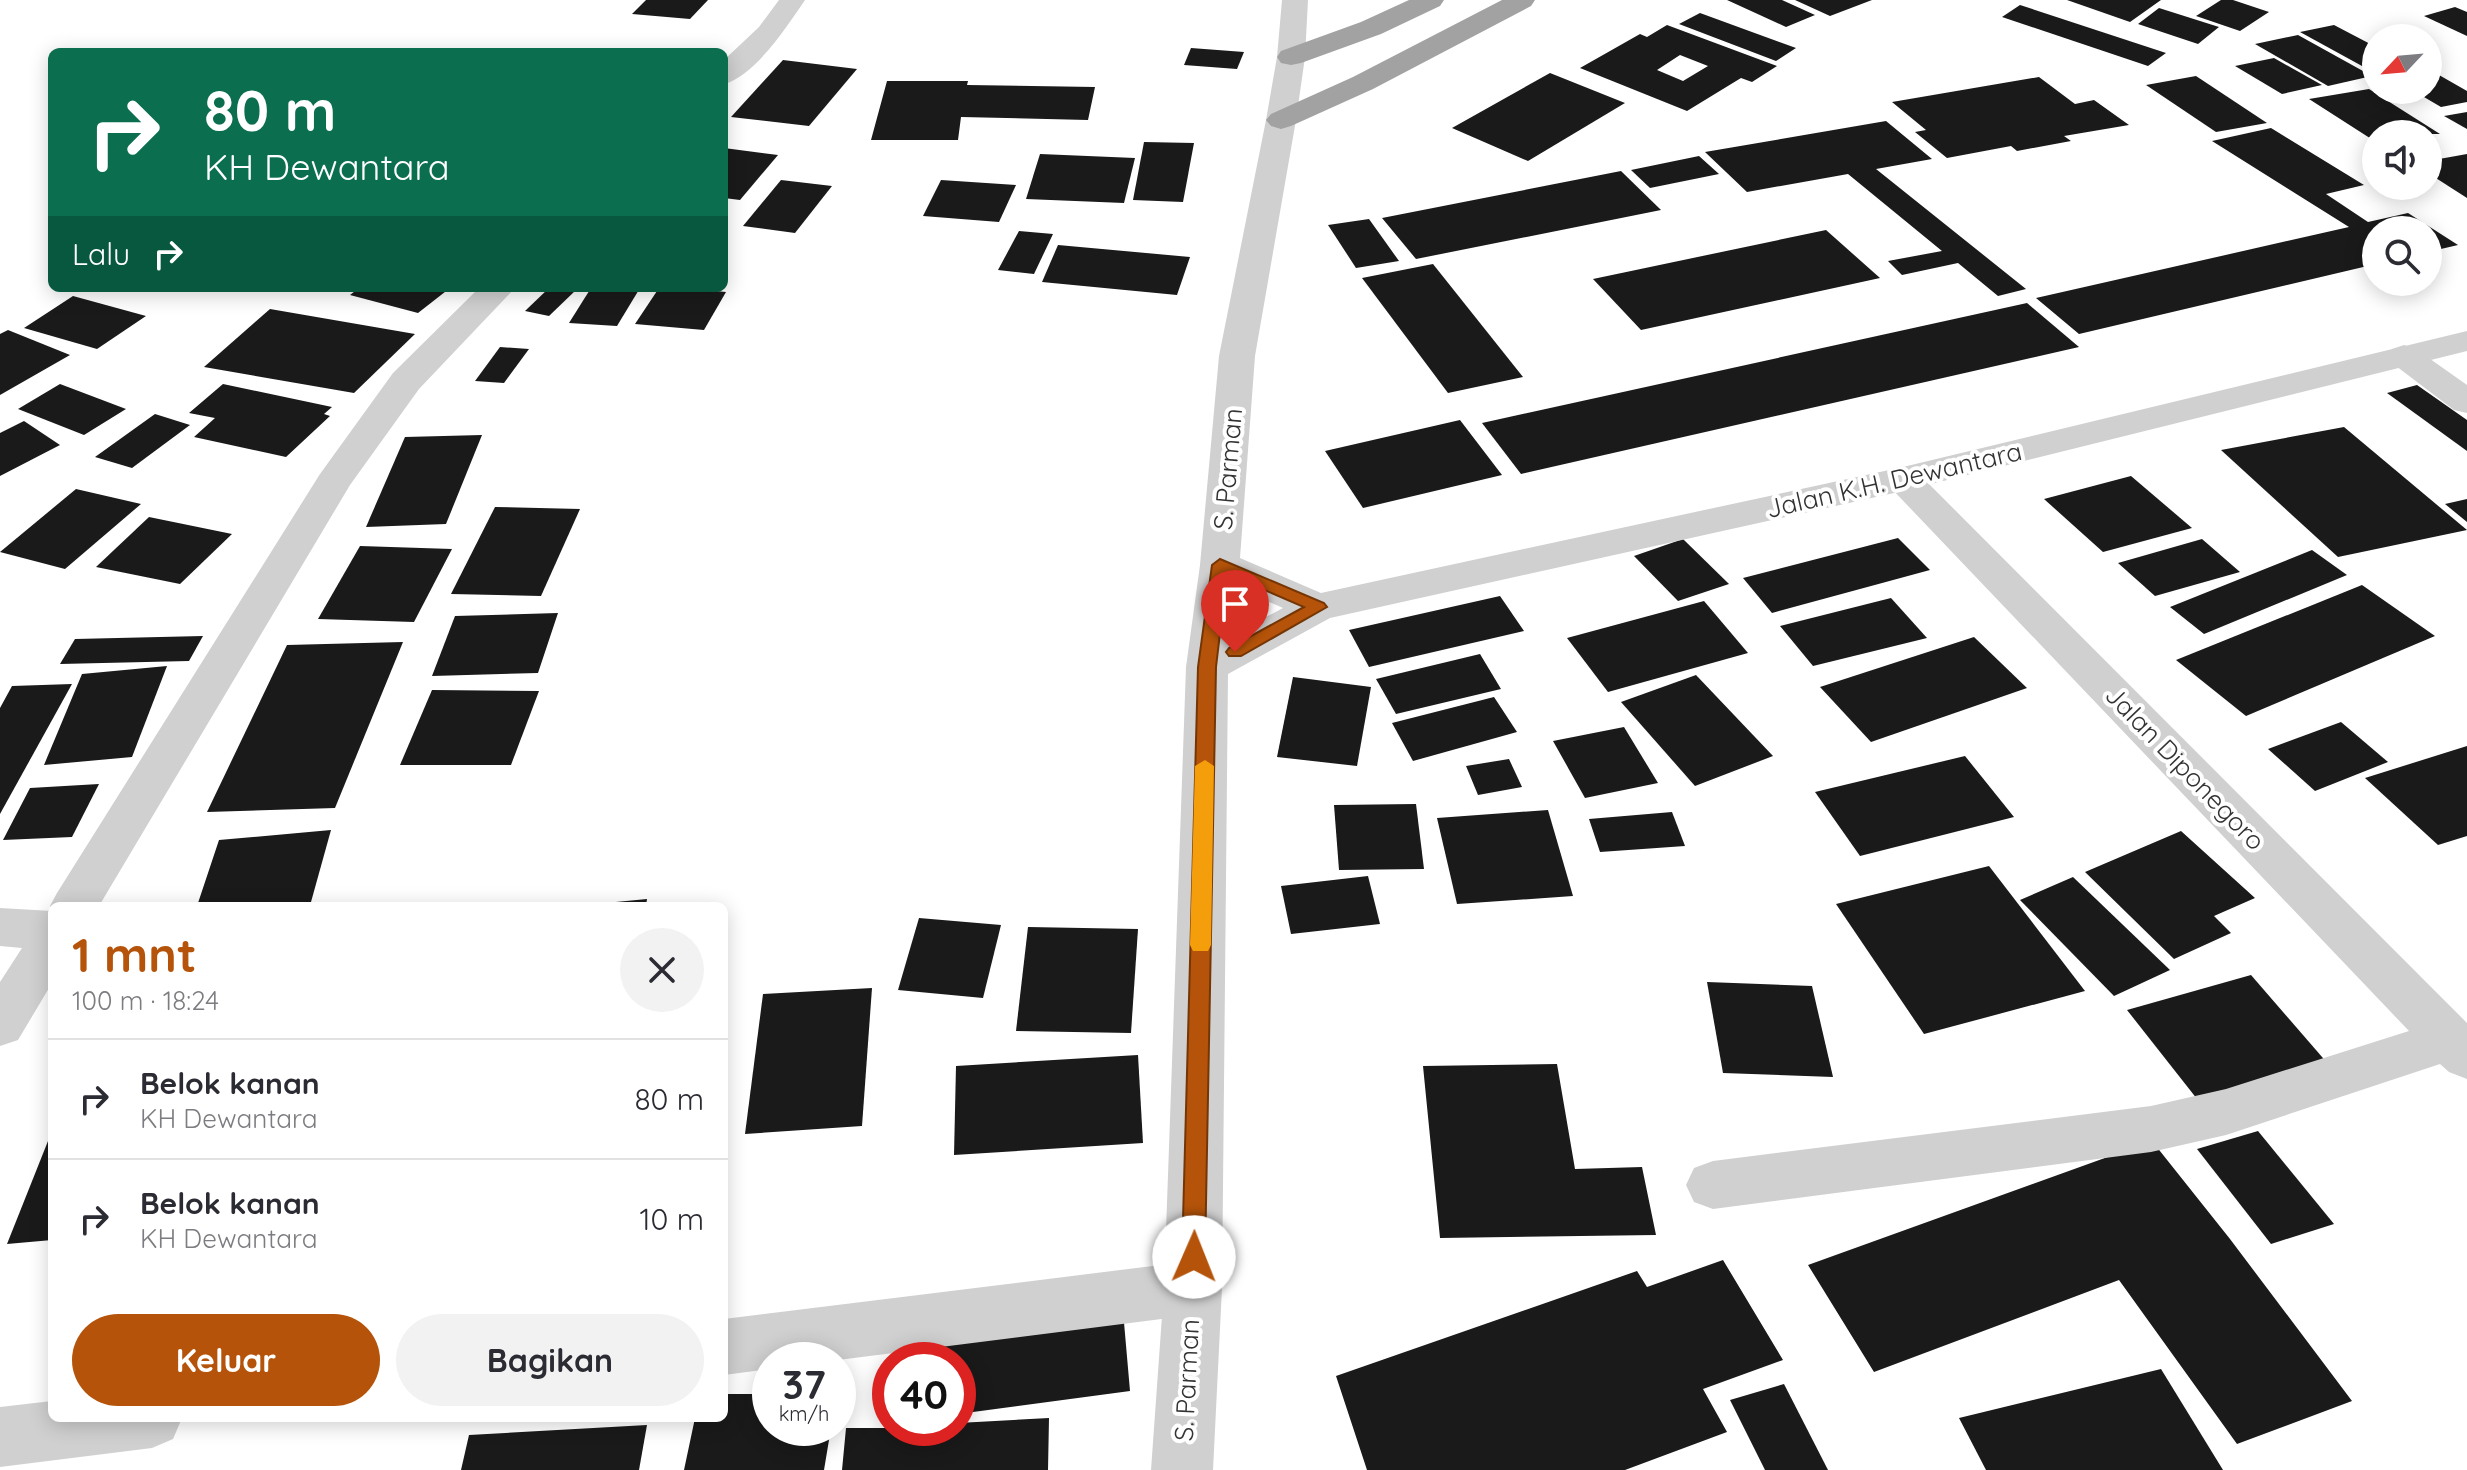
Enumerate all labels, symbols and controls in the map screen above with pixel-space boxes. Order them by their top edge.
north arrow [2362,24,2442,104]
map controls [2362,24,2442,296]
text: 80 m [204,75,336,145]
icon: right [72,80,176,184]
button: sound [2362,120,2442,200]
text: KH Dewantara [204,144,450,189]
button: search [2362,216,2442,296]
icon: right [146,232,190,276]
text: Lalu [72,235,130,273]
street label: S. Parman [1206,407,1249,531]
street label: Jalan K.H. Dewantara [1763,434,2025,525]
pin [1201,570,1269,652]
icon: arrive [1213,582,1257,626]
street label: Jalan Diponegoro [2098,678,2272,857]
text: 1 mnt [72,924,197,984]
button: close [620,928,704,1012]
text: 100 m · 18:24 [72,984,219,1017]
text: Belok kanan [140,1064,320,1102]
icon: right [72,1077,116,1121]
text: 80 m [634,1080,704,1118]
text: KH Dewantara [140,1102,317,1135]
text: Belok kanan [140,1184,320,1222]
icon: right [72,1197,116,1241]
text: 10 m [640,1200,704,1238]
position arrow [1152,1215,1236,1299]
text: KH Dewantara [140,1222,317,1255]
button: Keluar [72,1314,380,1406]
button: Bagikan [396,1314,704,1406]
street label: S. Parman [1167,1318,1206,1442]
speed limit sign: 40 [872,1342,976,1446]
text: 37 [782,1359,826,1409]
text: km/h [779,1401,829,1426]

